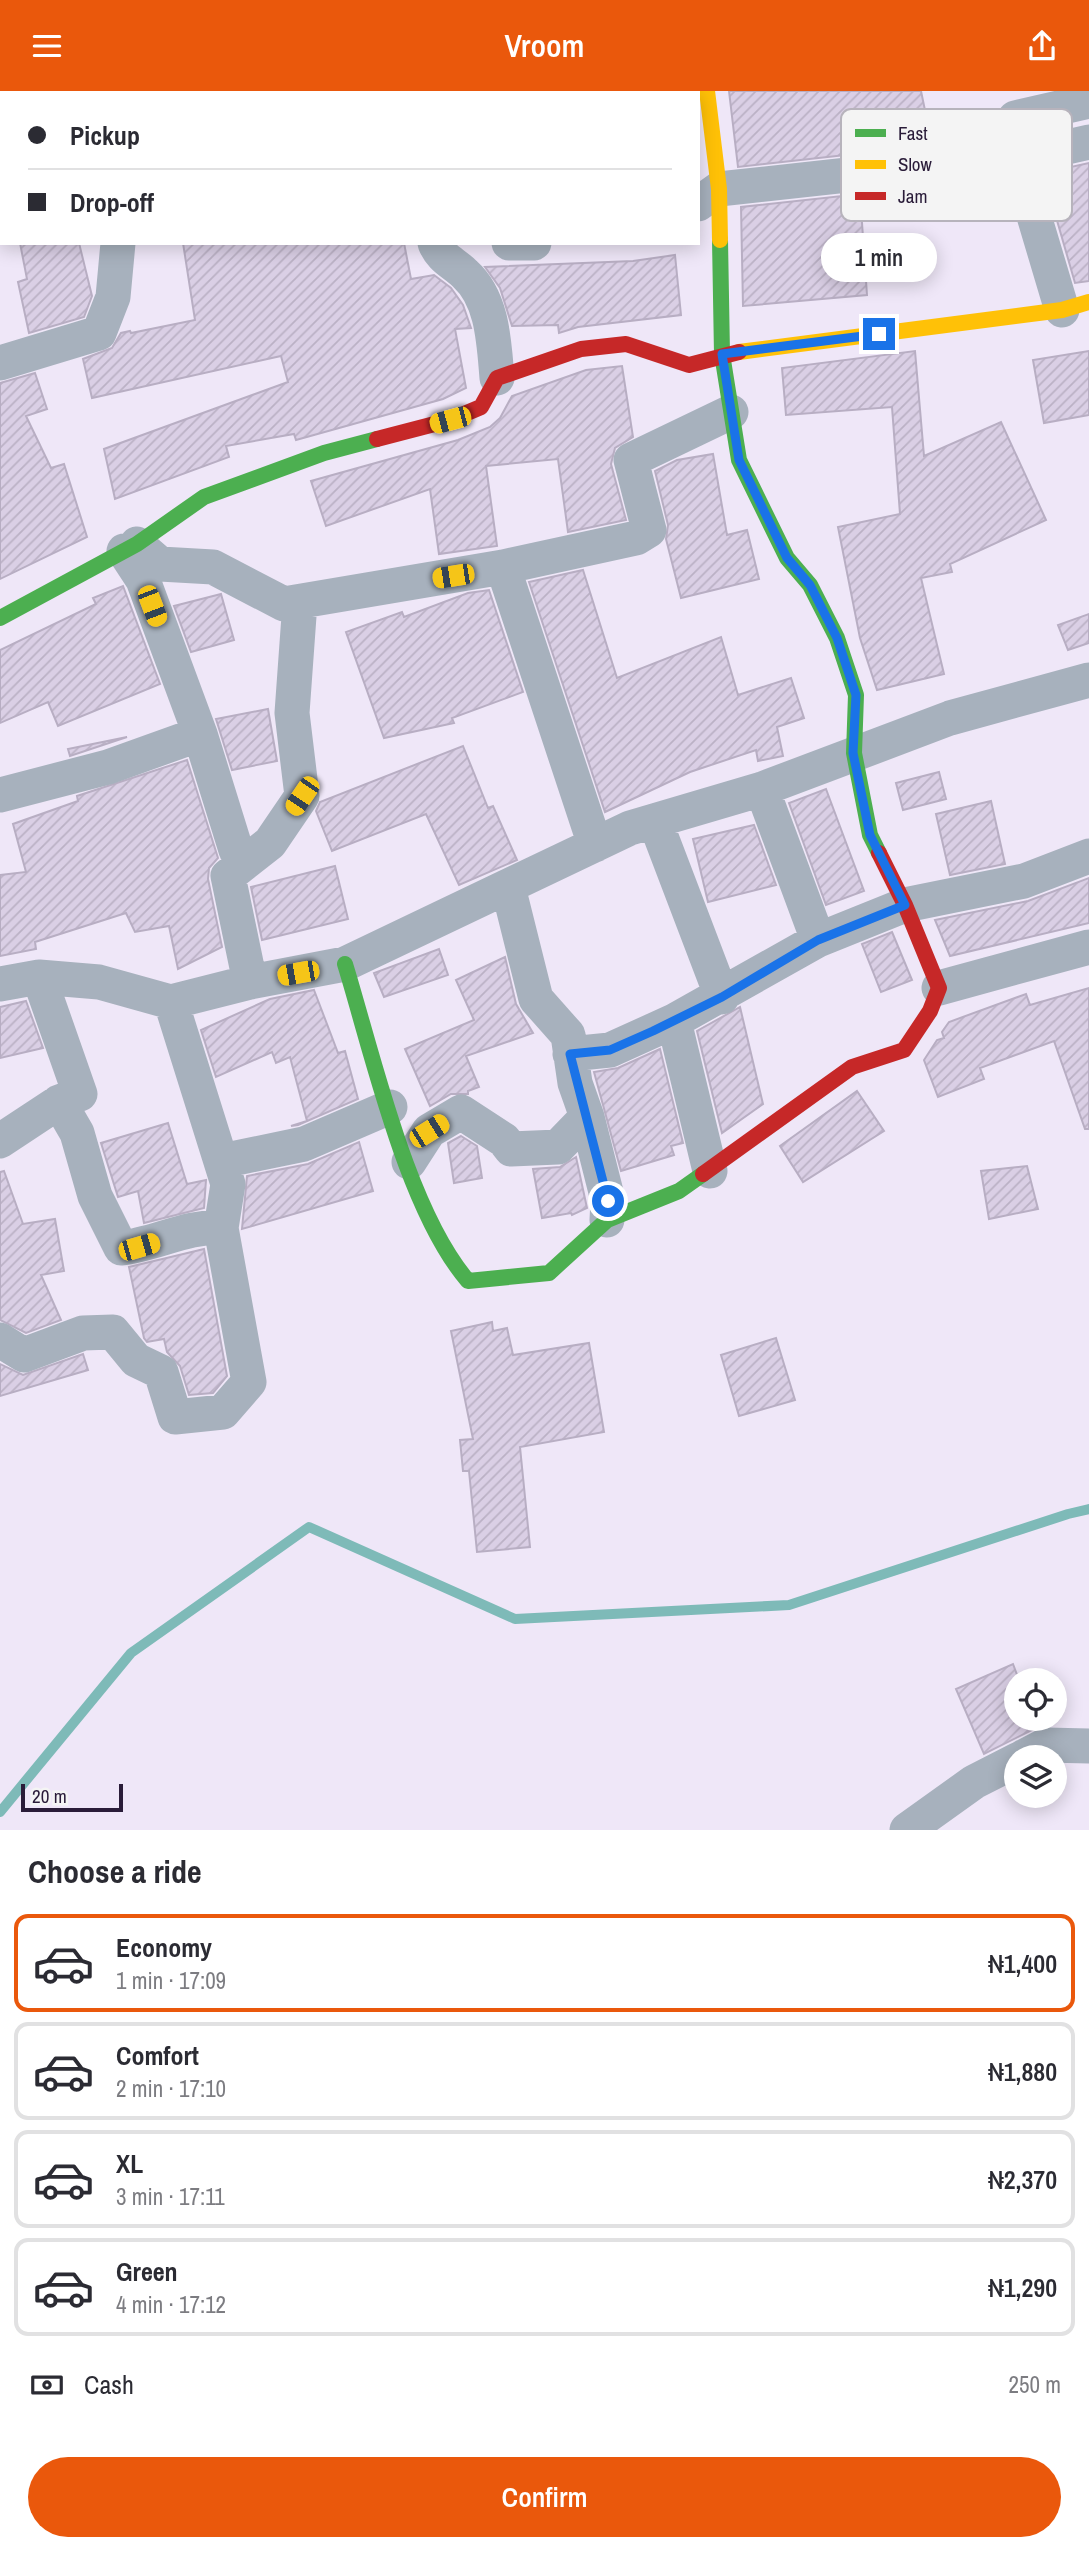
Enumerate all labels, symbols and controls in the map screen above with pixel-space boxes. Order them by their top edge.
text: Vroom [505,24,584,67]
icon: menu [28,27,66,65]
icon: share [1023,27,1061,65]
legend [841,109,1072,221]
text: Pickup [70,118,140,153]
text: Fast [898,120,928,146]
text: Slow [898,151,933,177]
text: Jam [898,183,927,209]
text: Drop-off [70,185,154,220]
callout: 1 min [821,233,937,281]
text: 1 min [855,242,903,273]
route end [863,318,895,350]
car [427,404,474,436]
car [431,562,476,590]
car [135,583,170,629]
car [282,773,323,819]
car [276,959,321,987]
car [406,1111,453,1151]
route start [592,1185,624,1217]
car [116,1231,163,1263]
map controls [1004,1668,1067,1808]
button: locate [1004,1668,1067,1731]
button: layers [1004,1745,1067,1808]
scale bar [21,1781,122,1813]
text: 20 m [32,1783,67,1809]
text: Choose a ride [28,1850,202,1893]
text: Economy [116,1930,212,1965]
icon: car [32,1932,95,1995]
text: ₦1,400 [988,1946,1057,1981]
text: 1 min · 17:09 [116,1965,226,1996]
text: Comfort [116,2038,199,2073]
icon: car [32,2040,95,2103]
text: ₦1,880 [988,2054,1057,2089]
text: 2 min · 17:10 [116,2073,226,2104]
text: XL [116,2146,143,2181]
icon: car [32,2148,95,2211]
text: ₦2,370 [988,2162,1057,2197]
text: 3 min · 17:11 [116,2181,225,2212]
text: Green [116,2254,178,2289]
icon: car [32,2256,95,2319]
text: ₦1,290 [988,2270,1057,2305]
text: 4 min · 17:12 [116,2289,226,2320]
icon: cash [28,2366,66,2404]
text: Cash [84,2367,134,2402]
text: 250 m [1009,2369,1061,2400]
button: Confirm [28,2457,1061,2537]

